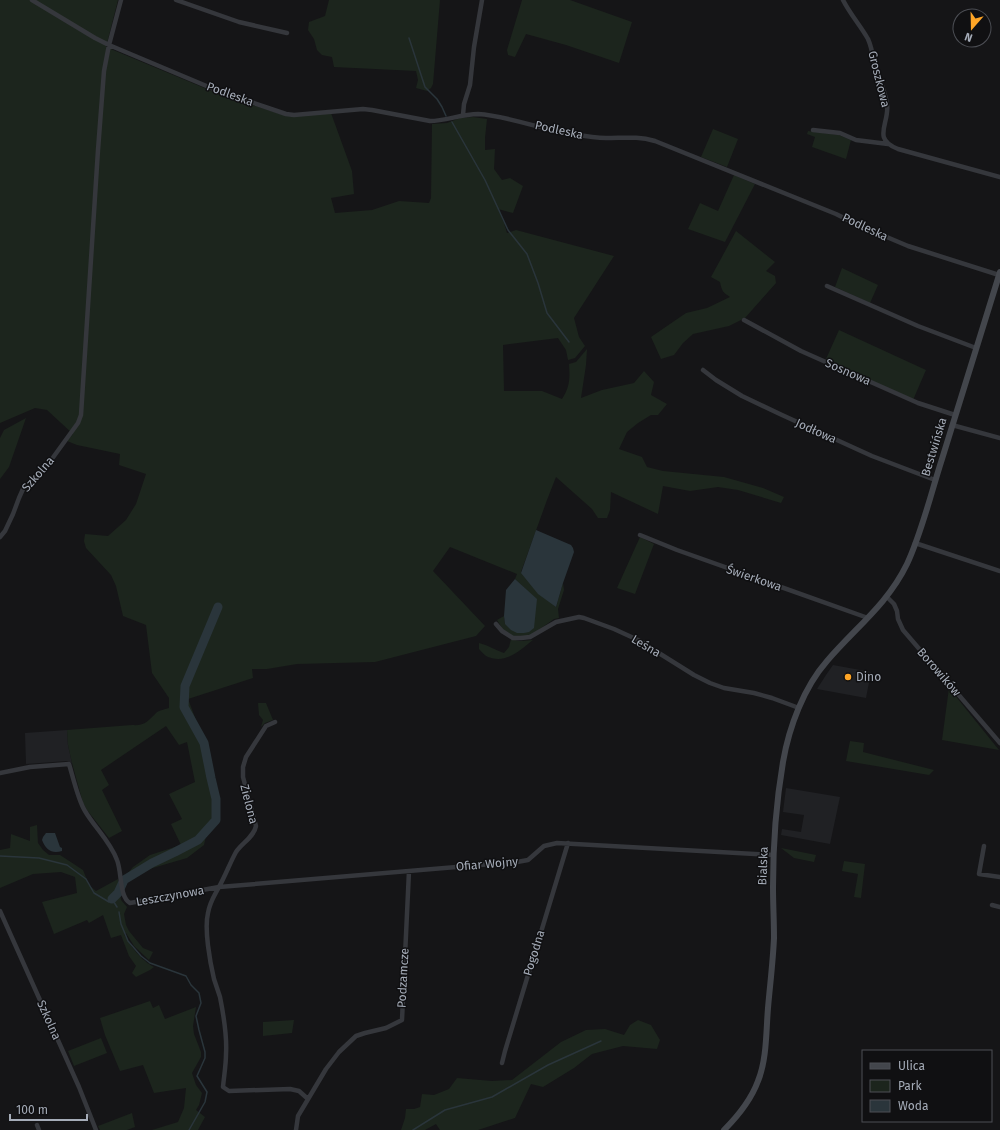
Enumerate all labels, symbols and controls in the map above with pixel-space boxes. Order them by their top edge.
north arrow [952,8,992,48]
text: N [963,30,974,44]
street label: Groszkowa [865,49,893,109]
street label: Podleska [205,79,255,109]
street label: Podleska [534,118,584,142]
street label: Podleska [840,210,890,244]
street label: Sosnowa [823,356,873,388]
street label: Jodłowa [793,416,839,446]
street label: Bestwińska [918,416,950,478]
street label: Szkolna [19,454,57,494]
street label: Świerkowa [724,561,784,594]
street label: Leśna [629,632,663,660]
street label: Borowików [914,645,964,699]
place label: Dino [856,670,881,684]
marker: Dino [843,672,853,682]
street label: Zielona [237,783,261,825]
street label: Bialska [755,846,771,886]
street label: Ofiar Wojny [455,854,519,874]
street label: Leszczynowa [135,883,205,909]
street label: Pogodna [520,928,548,978]
street label: Podzamcze [394,948,412,1008]
street label: Szkolna [34,998,64,1042]
legend [862,1050,992,1122]
text: Ulica [898,1059,925,1073]
text: Park [898,1079,922,1093]
scale bar [10,1096,87,1122]
text: Woda [898,1099,929,1113]
text: 100 m [16,1103,48,1117]

